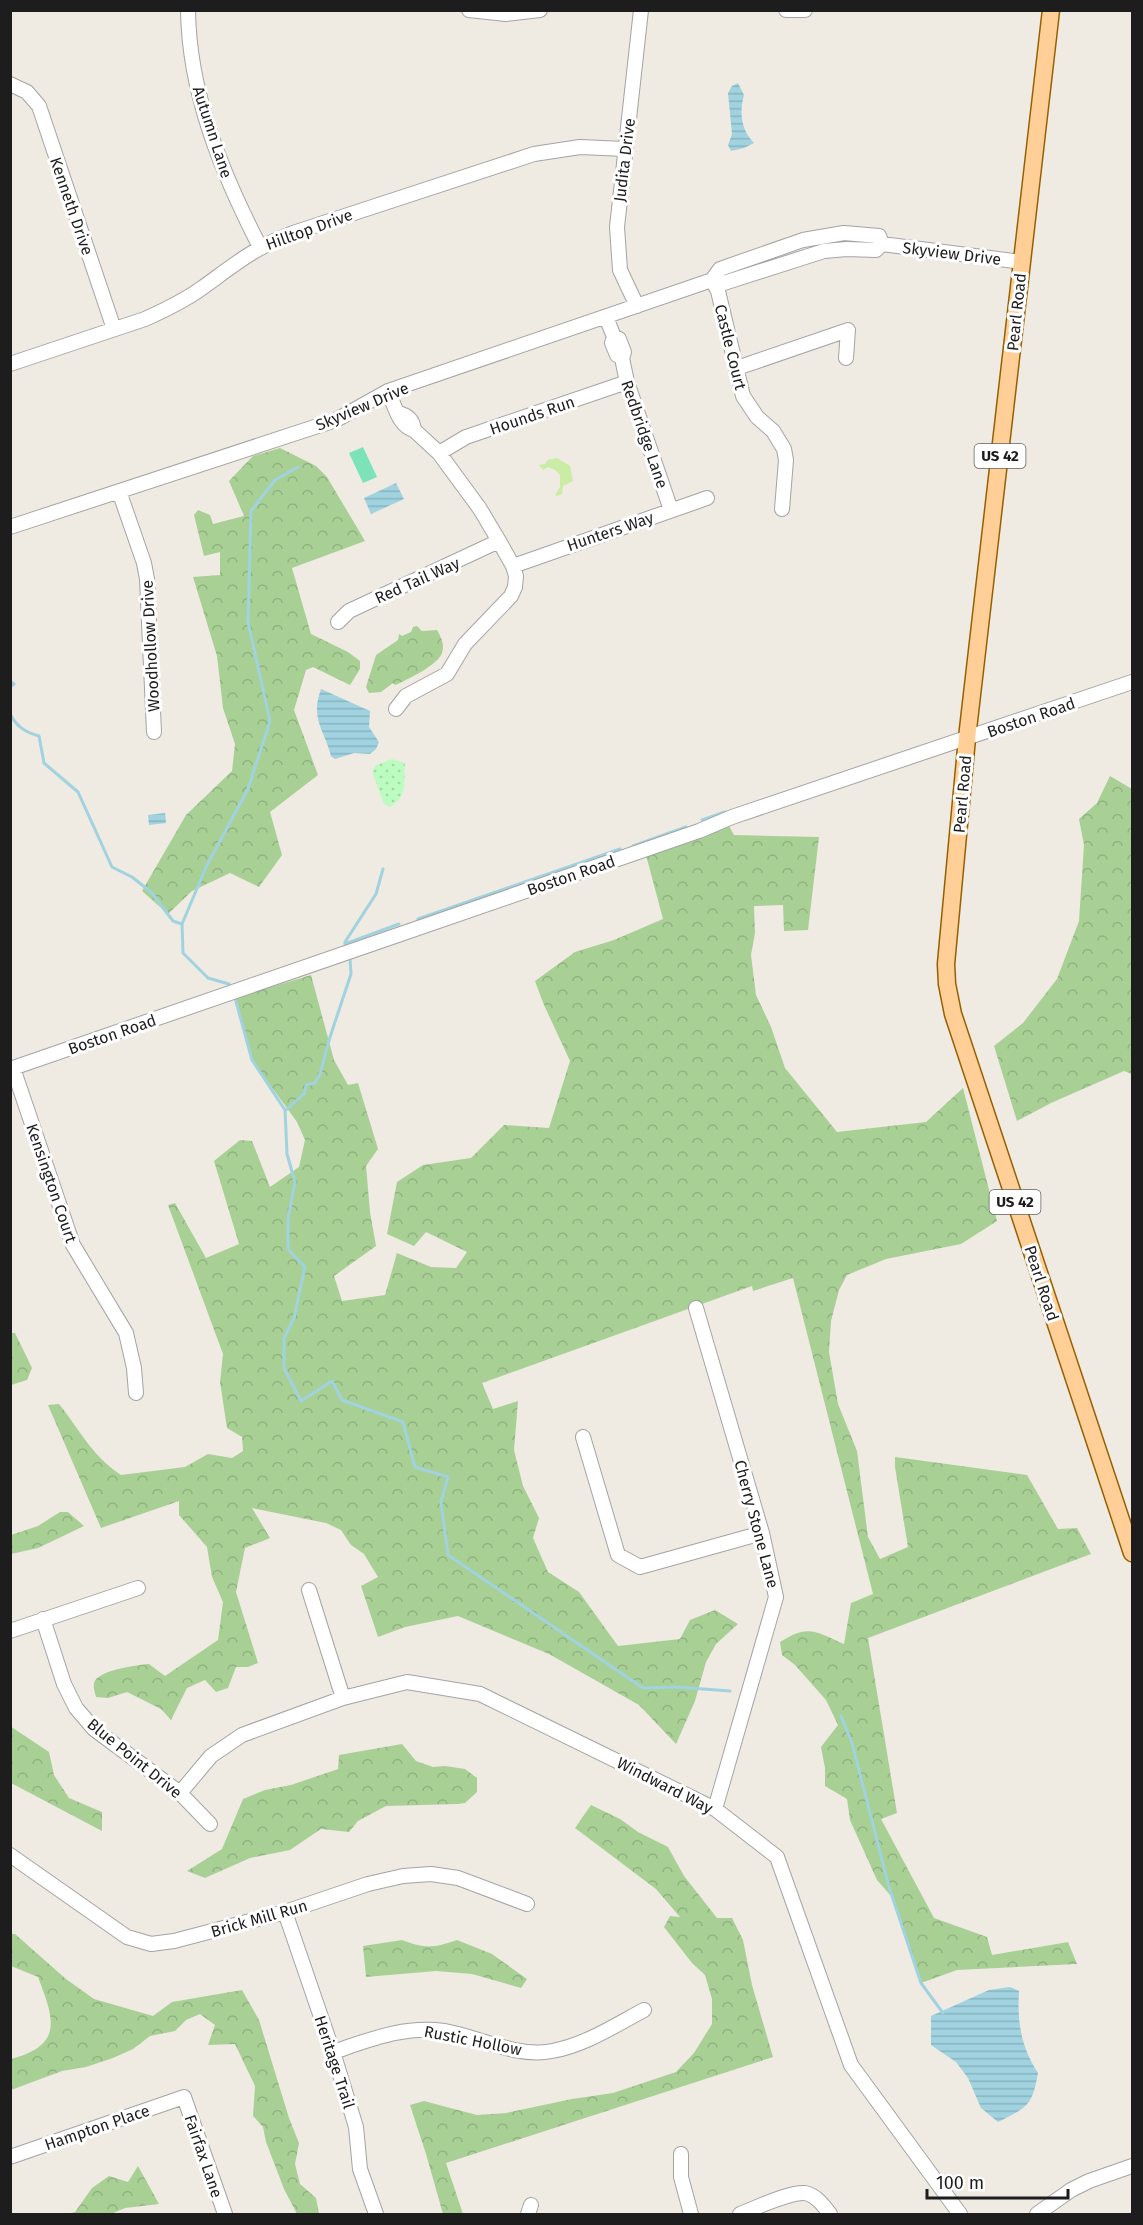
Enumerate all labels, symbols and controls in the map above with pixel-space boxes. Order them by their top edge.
street label: Autumn Lane [189,84,236,181]
street label: Judita Drive [610,117,639,203]
street label: Kenneth Drive [46,155,97,258]
street label: Hilltop Drive [263,205,355,254]
street label: Skyview Drive [902,238,1002,269]
street label: Pearl Road [1003,272,1030,352]
street label: Castle Court [711,302,750,392]
street label: Skyview Drive [313,378,412,435]
street label: Redbridge Lane [617,378,672,491]
street label: Hounds Run [487,392,577,439]
road number: US 42 [974,444,1026,468]
street label: Hunters Way [564,508,656,555]
street label: Red Tail Way [372,553,463,608]
street label: Woodhollow Drive [138,580,163,712]
street label: Boston Road [985,694,1078,741]
street label: Pearl Road [950,754,975,834]
street label: Boston Road [525,852,618,899]
street label: Boston Road [66,1011,159,1058]
street label: Kensington Court [22,1121,81,1245]
road number: US 42 [990,1190,1040,1214]
street label: Pearl Road [1020,1243,1063,1323]
street label: Cherry Stone Lane [730,1458,783,1590]
street label: Blue Point Drive [84,1714,186,1802]
street label: Windward Way [614,1753,716,1818]
street label: Brick Mill Run [209,1896,310,1941]
street label: Heritage Trail [311,2013,359,2111]
street label: Rustic Hollow [423,2022,524,2059]
street label: Hampton Place [42,2101,152,2154]
street label: Fairfax Lane [180,2112,227,2200]
scale bar [927,2162,1068,2200]
text: 100 m [936,2172,984,2194]

